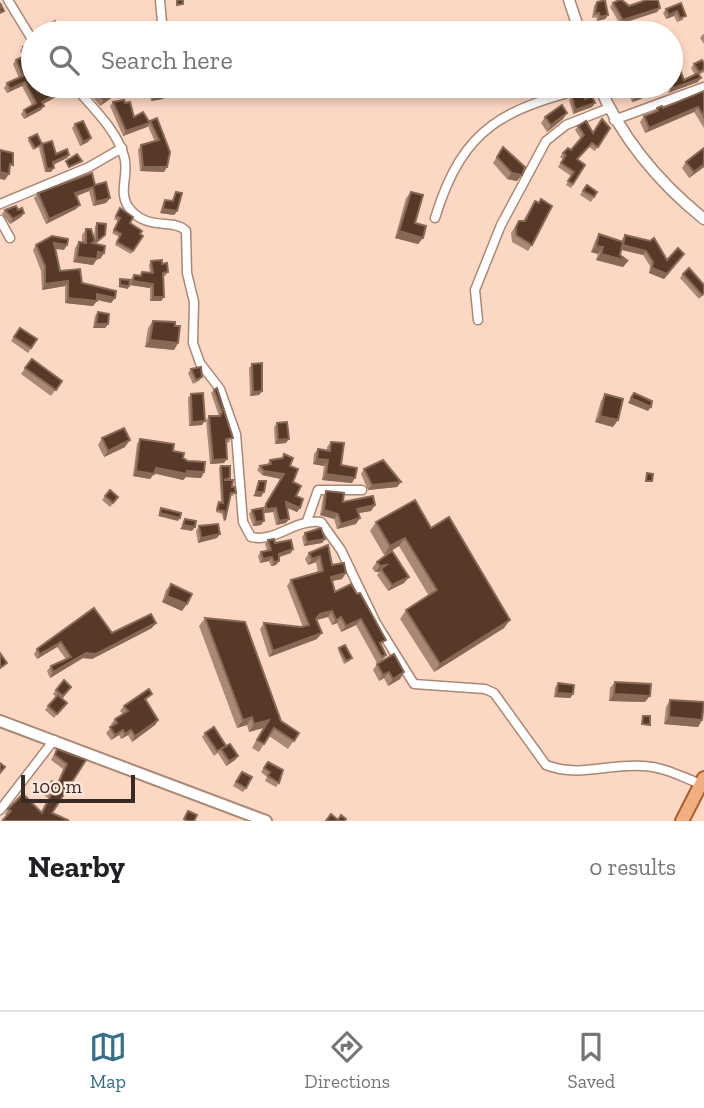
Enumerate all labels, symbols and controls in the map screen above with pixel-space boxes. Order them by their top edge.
search box [21,21,683,98]
icon: search [45,41,83,79]
text: Search here [101,44,233,76]
scale bar [21,772,135,804]
text: 100 m [32,775,82,798]
text: Nearby [28,849,125,885]
text: 0 results [589,853,676,881]
tab: Map [89,1028,127,1093]
tab: Directions [304,1028,390,1093]
tab: Saved [568,1028,615,1093]

